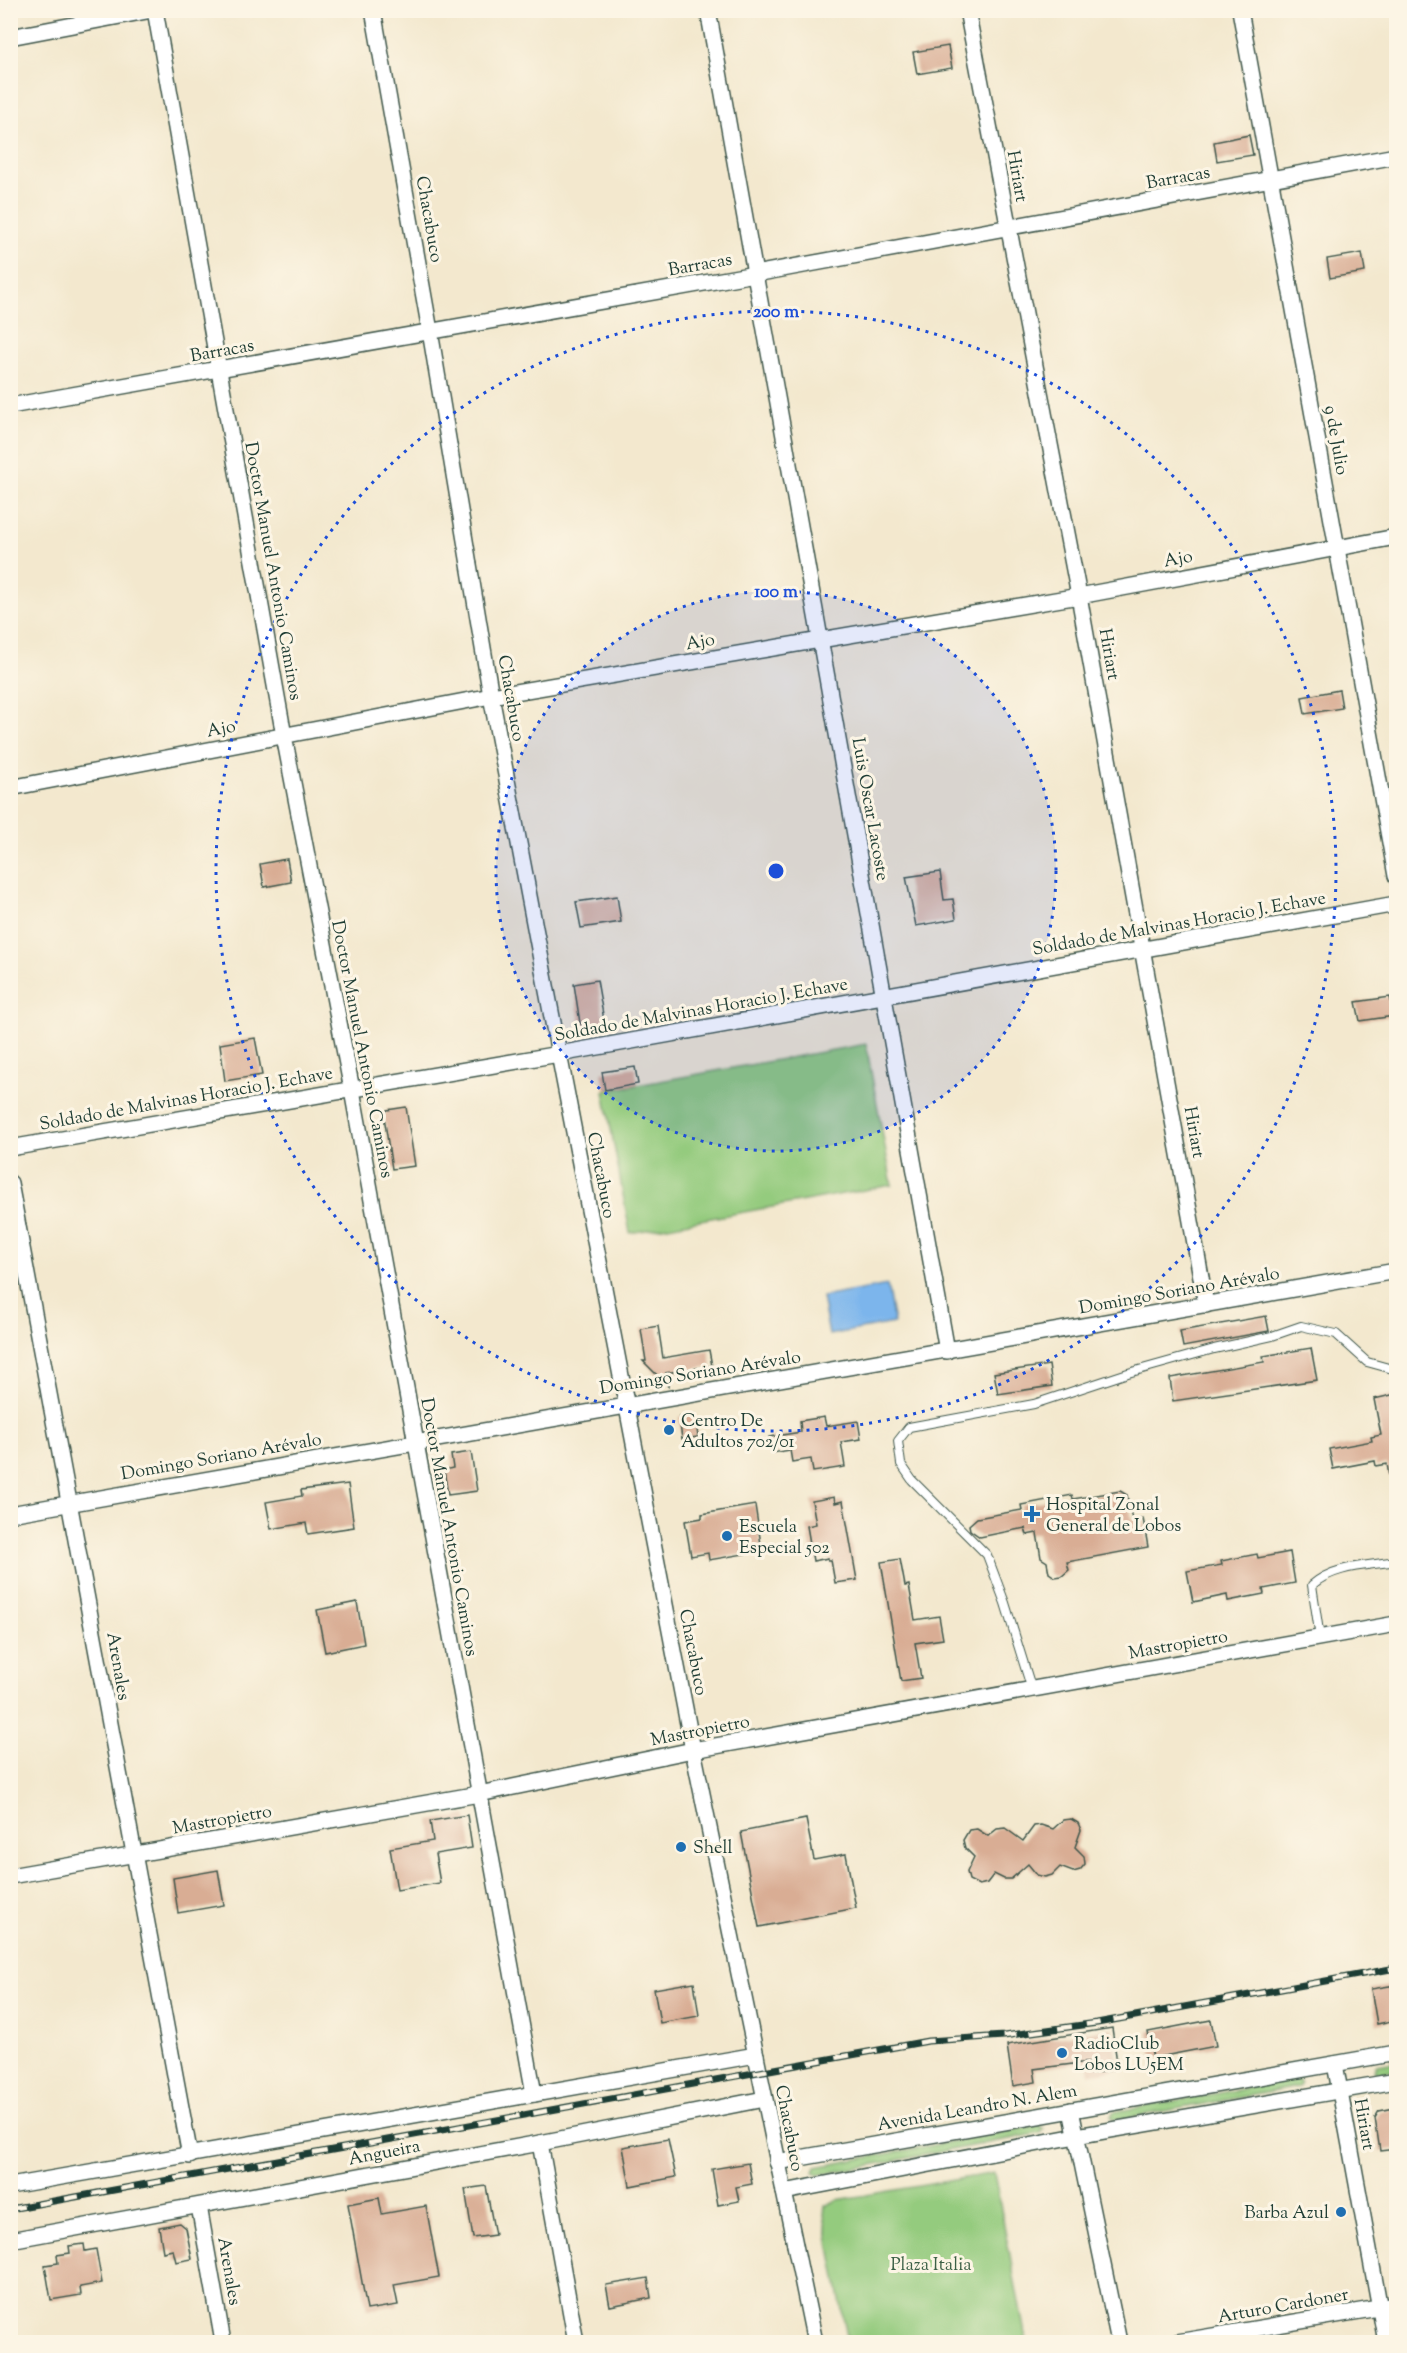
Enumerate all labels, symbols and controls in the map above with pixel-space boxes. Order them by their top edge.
street label: Hiriart [999,148,1033,204]
street label: Barracas [1144,161,1212,197]
street label: Chacabuco [408,174,448,265]
street label: Barracas [666,248,734,284]
text: 200 m [753,300,799,326]
street label: Barracas [188,334,256,370]
street label: 9 de Julio [1316,403,1354,477]
street label: Doctor Manuel Antonio Caminos [236,440,308,703]
street label: Ajo [1162,544,1195,576]
text: 100 m [754,580,798,606]
street label: Hiriart [1091,626,1125,682]
street label: Ajo [684,628,717,658]
street label: Chacabuco [490,653,530,744]
street label: Ajo [205,714,238,746]
street label: Luis Oscar Lacoste [844,736,894,883]
centre of rings [766,861,786,881]
street label: Soldado de Malvinas Horacio J. Echave [1031,886,1328,964]
street label: Doctor Manuel Antonio Caminos [323,918,399,1180]
street label: Soldado de Malvinas Horacio J. Echave [553,972,850,1050]
street label: Soldado de Malvinas Horacio J. Echave [38,1061,335,1139]
street label: Hiriart [1176,1104,1210,1160]
street label: Chacabuco [579,1130,621,1221]
street label: Domingo Soriano Arévalo [1077,1261,1282,1322]
street label: Domingo Soriano Arévalo [598,1345,803,1403]
street label: Doctor Manuel Antonio Caminos [412,1396,484,1659]
place label: Centro De Adultos 702/01 [681,1409,795,1456]
marker: Centro De Adultos 702/01 [662,1423,676,1437]
street label: Domingo Soriano Arévalo [119,1427,324,1488]
place label: Hospital Zonal General de Lobos [1046,1493,1181,1540]
marker: Hospital Zonal General de Lobos [1023,1505,1041,1523]
place label: Escuela Especial 502 [739,1515,830,1562]
marker: Escuela Especial 502 [720,1529,734,1543]
street label: Chacabuco [671,1607,713,1698]
street label: Mastropietro [1127,1624,1230,1668]
street label: Arenales [98,1630,136,1702]
street label: Mastropietro [649,1710,752,1754]
street label: Mastropietro [171,1799,274,1843]
place label: Shell [693,1836,732,1862]
marker: Shell [674,1840,688,1854]
place label: RadioClub Lobos LU5EM [1074,2032,1184,2079]
marker: RadioClub Lobos LU5EM [1055,2046,1069,2060]
street label: Avenida Leandro N. Alem [875,2079,1079,2139]
street label: Chacabuco [767,2083,809,2174]
street label: Hiriart [1346,2096,1380,2152]
street label: Angueira [346,2134,423,2174]
place label: Barba Azul [1244,2201,1329,2227]
marker: Barba Azul [1334,2205,1348,2219]
street label: Arenales [209,2235,247,2307]
park label: Plaza Italia [890,2253,972,2279]
street label: Arturo Cardoner [1216,2283,1351,2331]

